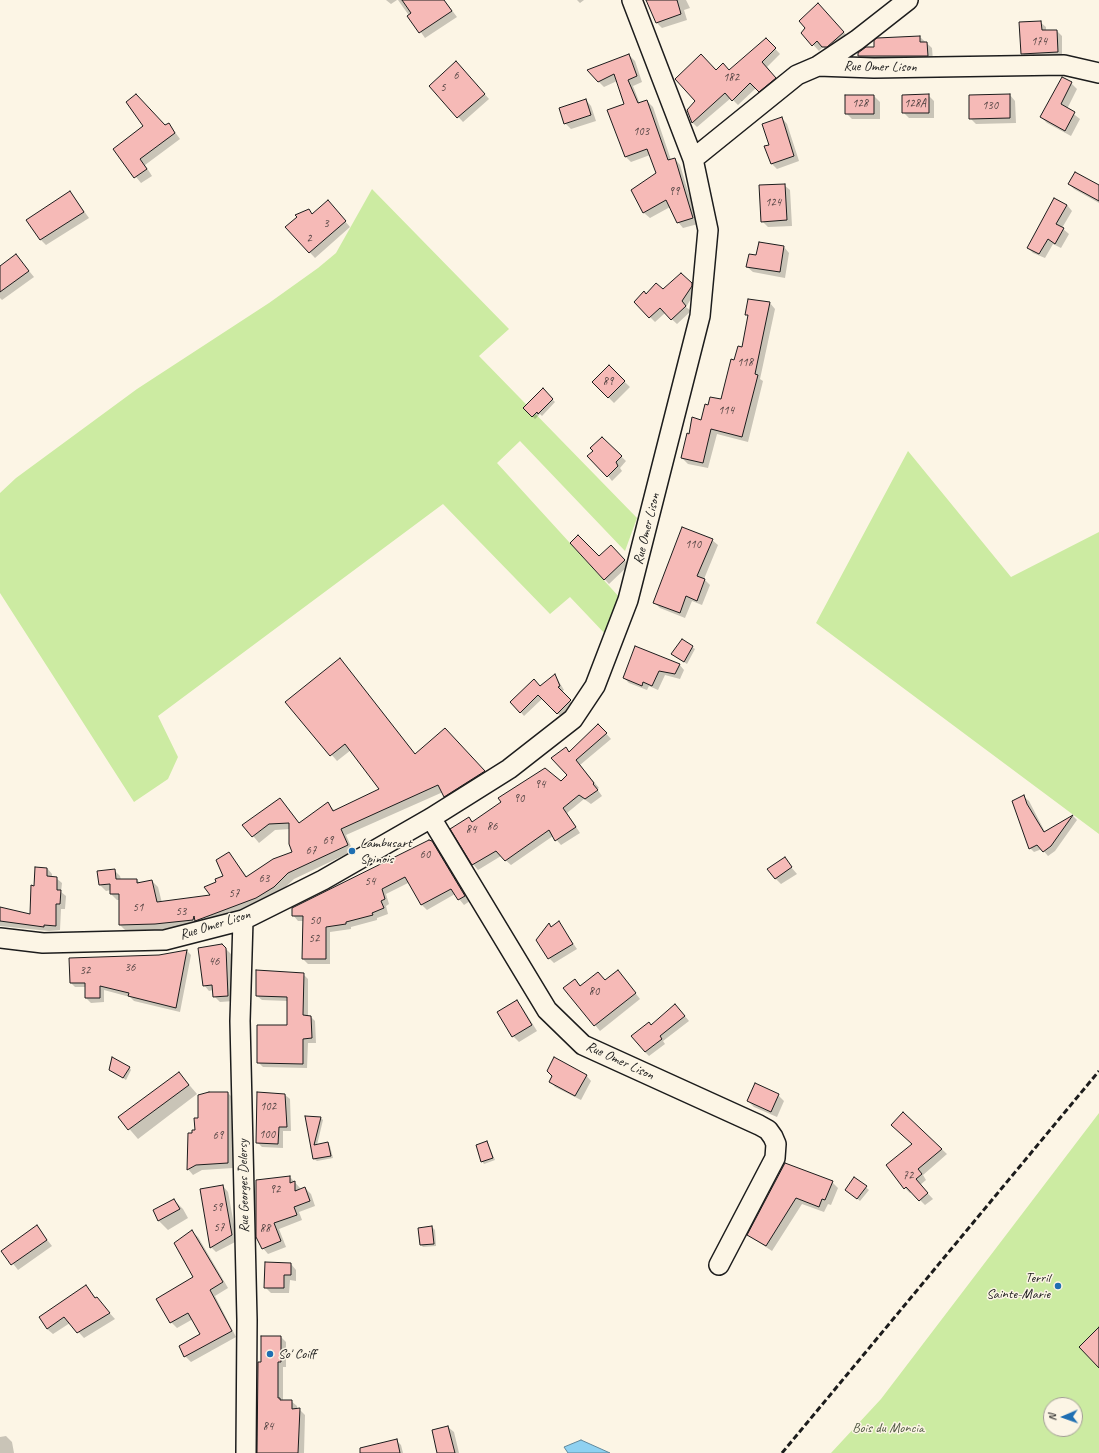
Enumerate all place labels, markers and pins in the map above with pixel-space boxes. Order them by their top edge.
place label: Lambusart Spinois [360,835,411,868]
marker: Lambusart Spinois [347,846,357,856]
place label: Terril Sainte-Marie [986,1270,1050,1302]
marker: Terril Sainte-Marie [1053,1281,1063,1291]
place label: So' Coiff [278,1346,316,1362]
marker: So' Coiff [265,1349,275,1359]

